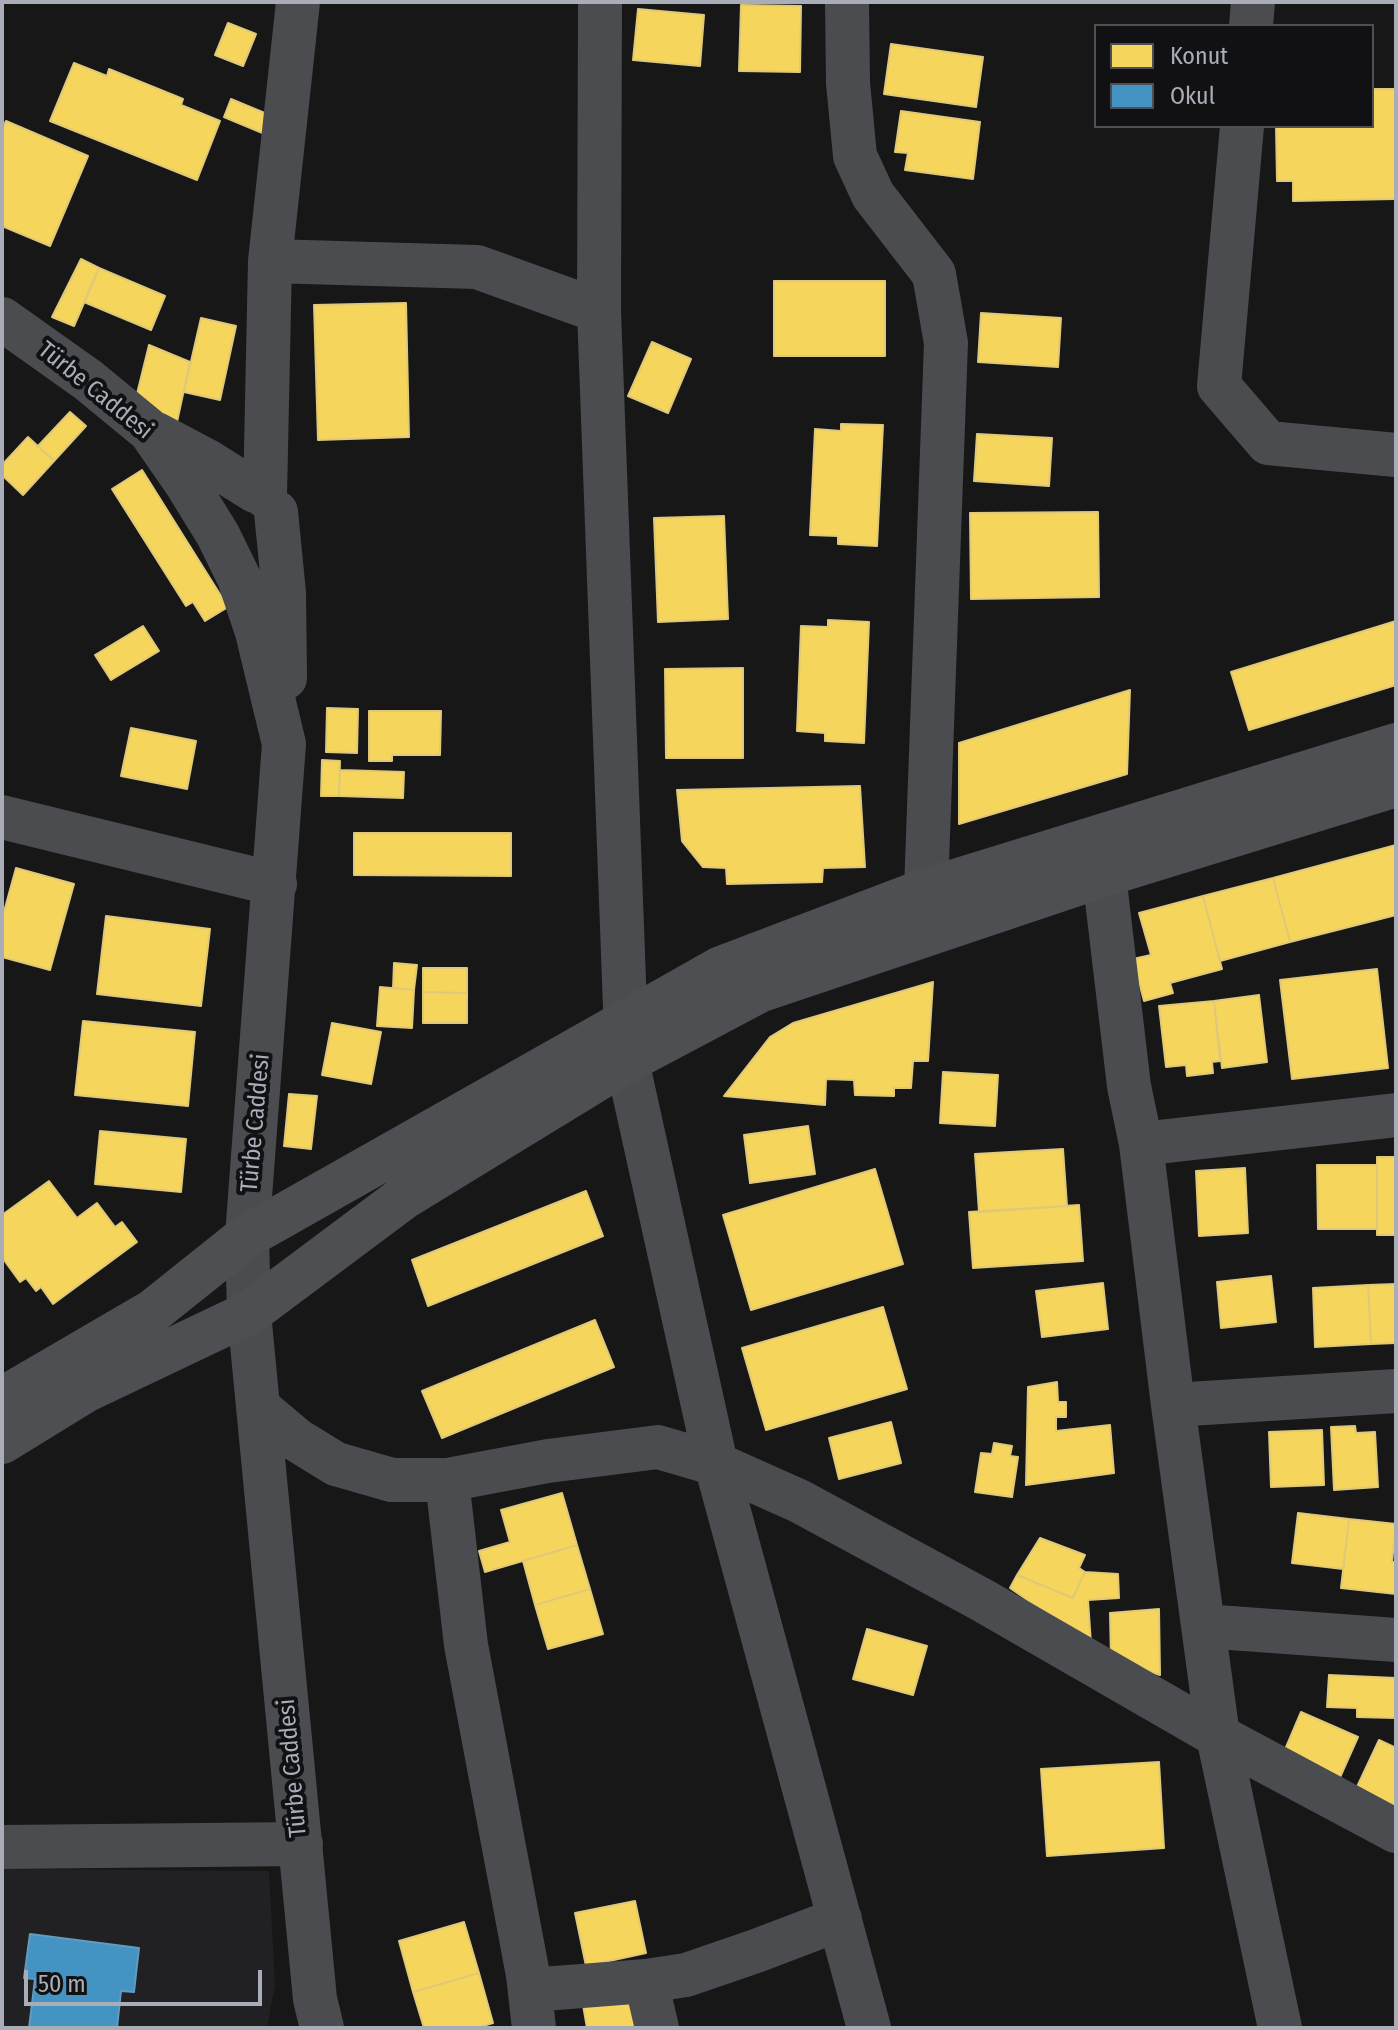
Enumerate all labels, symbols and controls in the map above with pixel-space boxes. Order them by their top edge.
legend [1094,24,1374,128]
text: Konut [1170,42,1228,70]
text: Okul [1170,82,1215,110]
street label: Türbe Caddesi [32,336,158,446]
street label: Türbe Caddesi [236,1053,276,1193]
street label: Türbe Caddesi [273,1698,313,1838]
scale bar [28,1954,266,2004]
text: 50 m [38,1970,86,1998]

